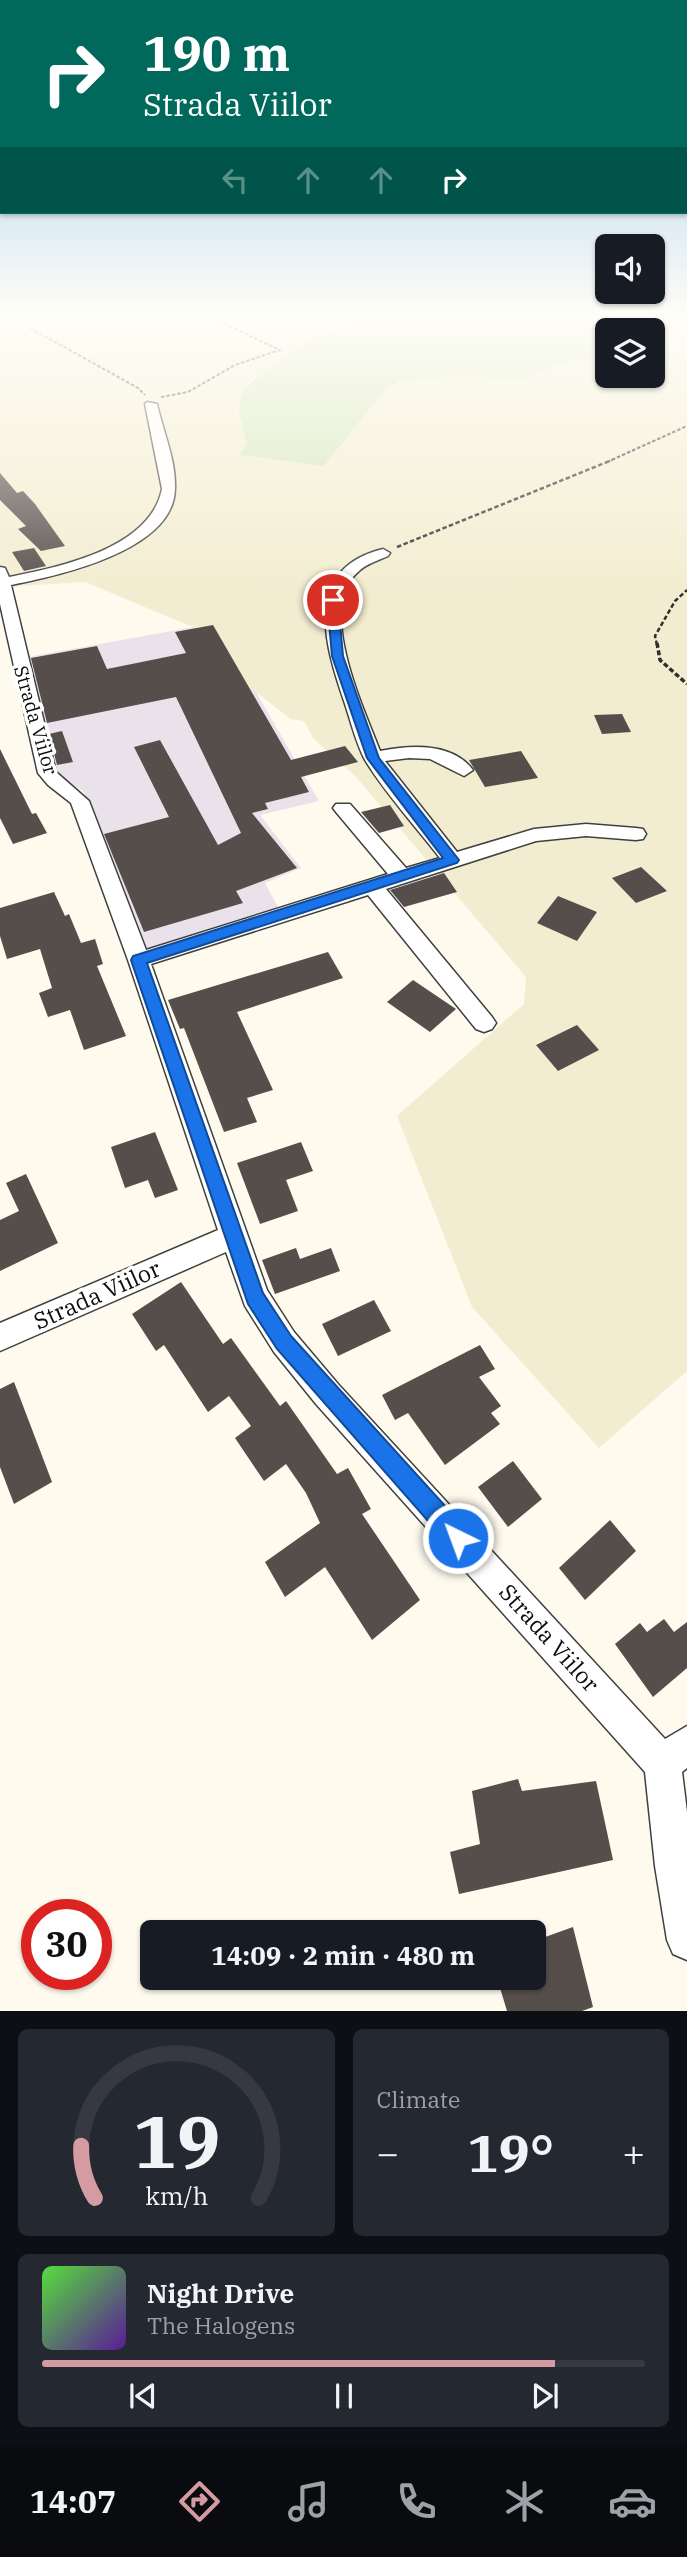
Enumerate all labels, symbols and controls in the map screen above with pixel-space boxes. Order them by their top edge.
text: 190 m [143,21,290,84]
icon: right [28,28,119,119]
text: Strada Viilor [143,83,332,125]
icon: left [216,161,254,199]
icon: ahead [289,161,327,199]
icon: ahead [362,161,400,199]
icon: right [435,161,473,199]
map controls [595,234,665,388]
button: sound [595,234,665,304]
button: layers [595,318,665,388]
pin [303,570,363,630]
icon: arrive [314,581,352,619]
street label: Strada Viilor [9,663,63,778]
street label: Strada Viilor [29,1253,165,1335]
position arrow [421,1501,495,1575]
street label: Strada Viilor [493,1577,606,1698]
speed limit sign: 30 [21,1899,112,1990]
text: 14:09 · 2 min · 480 m [211,1938,475,1972]
text: Climate [377,2084,460,2114]
text: 19 [133,2094,220,2189]
text: 19° [467,2119,554,2186]
text: − [377,2128,399,2177]
text: + [622,2128,645,2177]
text: km/h [145,2179,208,2212]
text: Night Drive [147,2276,294,2310]
text: The Halogens [147,2310,295,2340]
icon: previous [124,2377,162,2415]
icon: pause [325,2377,363,2415]
icon: next [526,2377,564,2415]
icon: directions [175,2477,224,2526]
icon: music [284,2477,333,2526]
icon: phone [392,2477,441,2526]
icon: climate [500,2477,549,2526]
icon: car [608,2477,657,2526]
text: 14:07 [30,2480,116,2522]

